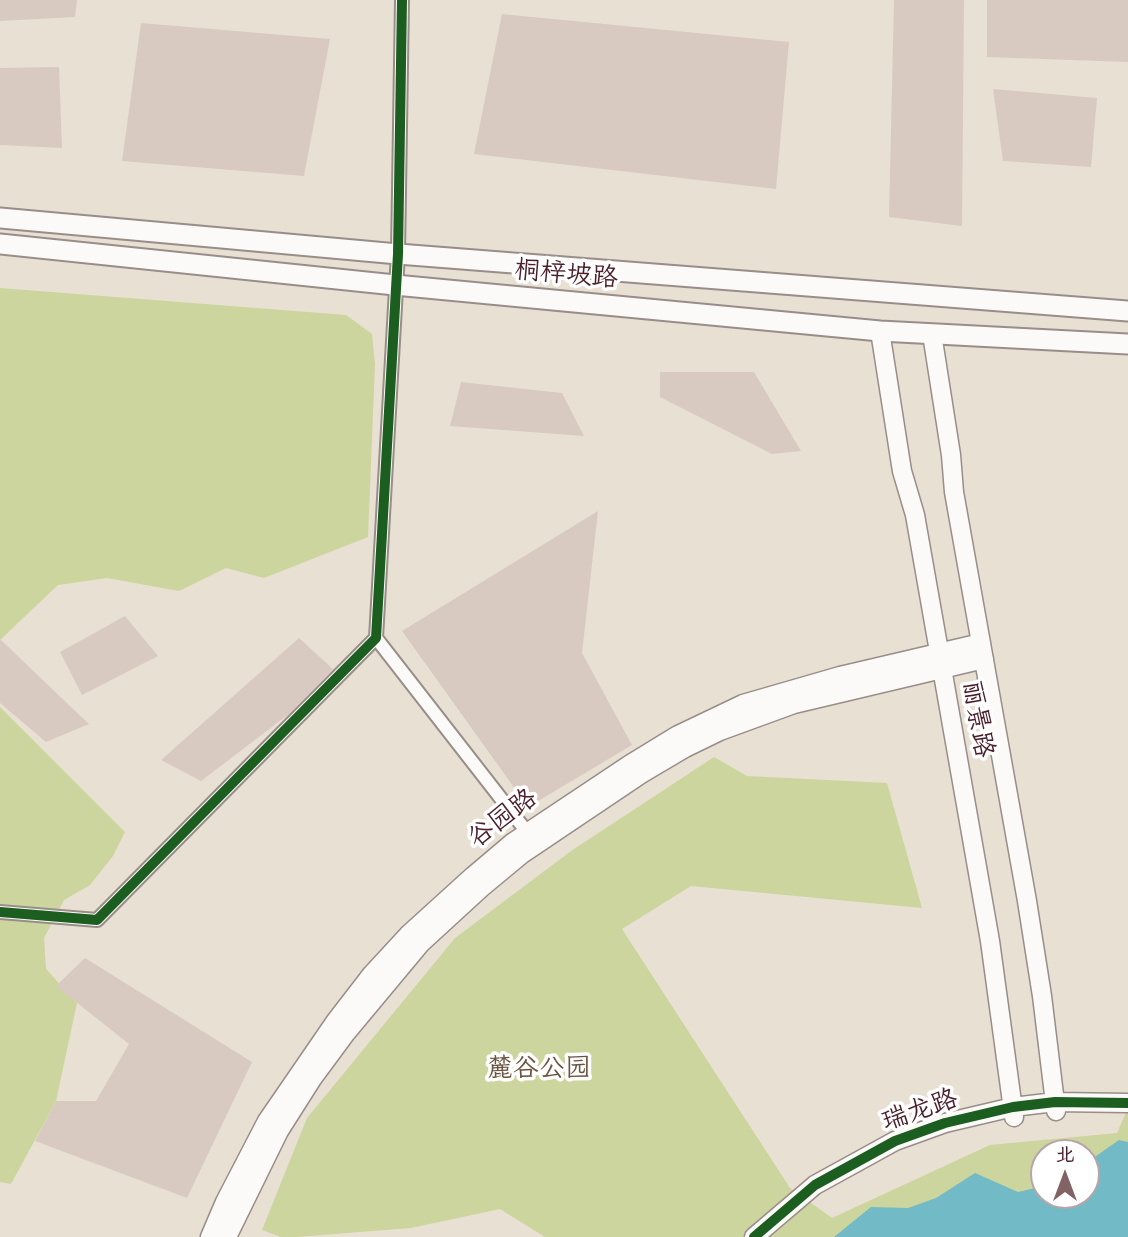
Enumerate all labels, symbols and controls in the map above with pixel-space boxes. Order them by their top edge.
street label: 桐梓坡路 [513,255,619,295]
street label: 丽景路 [955,678,999,760]
street label: 谷园路 [462,783,544,855]
park label: 麓谷公园 [487,1053,591,1085]
street label: 瑞龙路 [878,1084,962,1138]
text: 北 [1055,1138,1075,1171]
north arrow [1030,1139,1100,1209]

